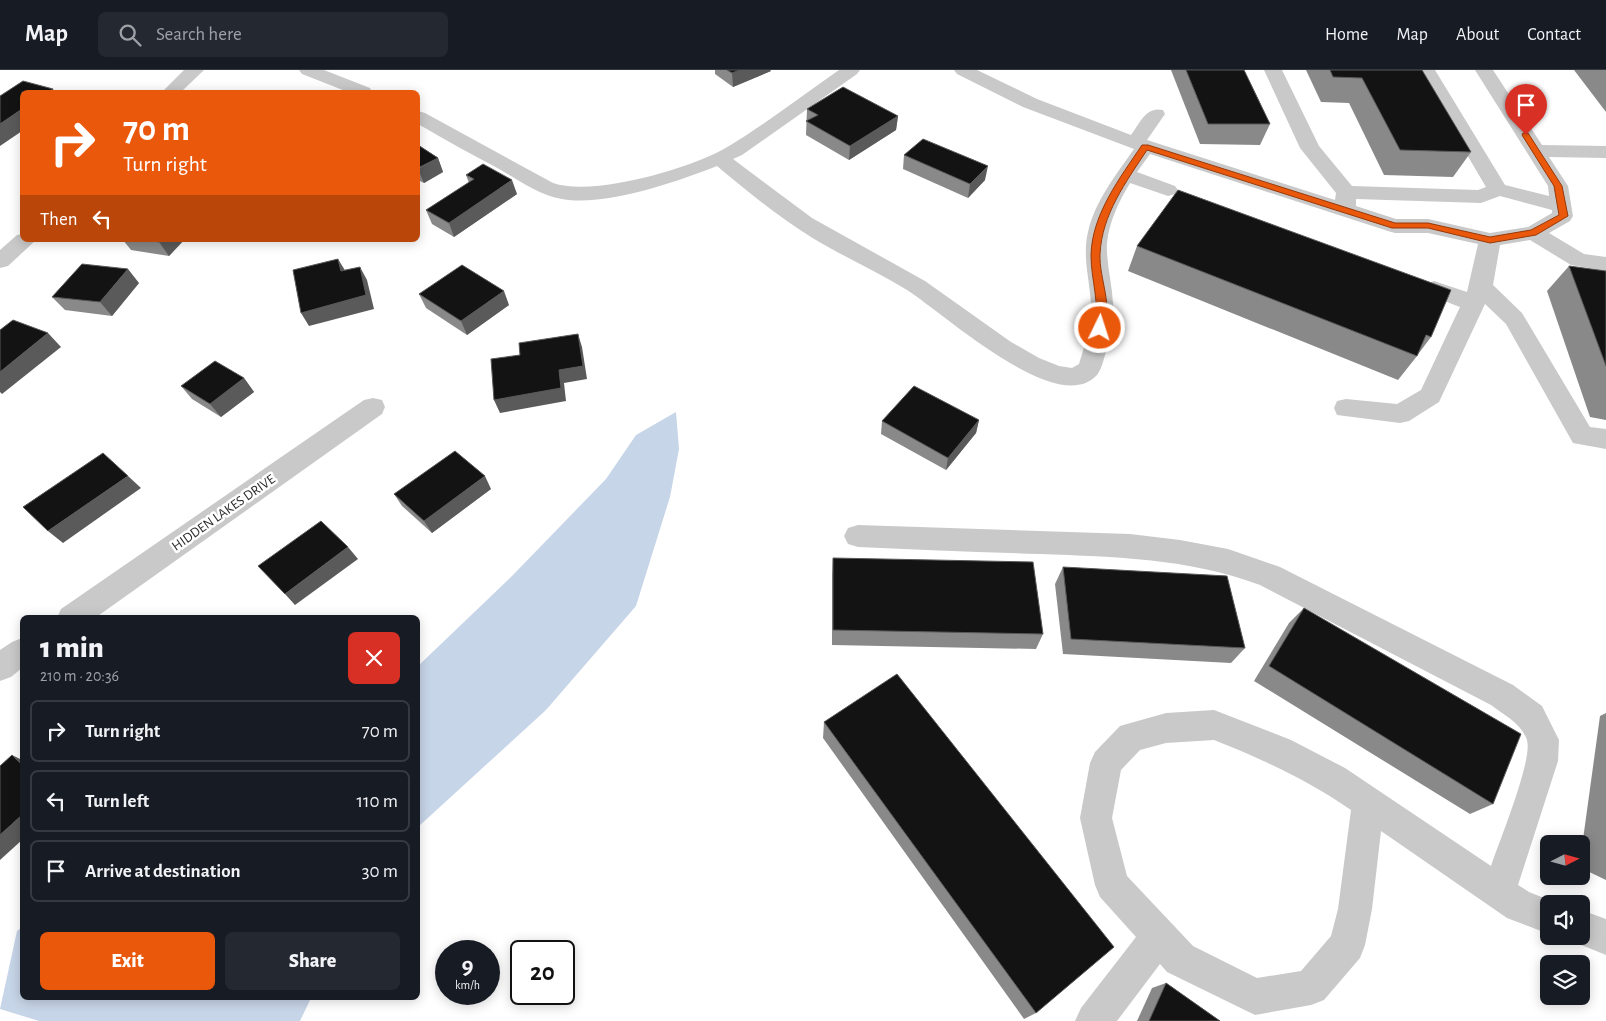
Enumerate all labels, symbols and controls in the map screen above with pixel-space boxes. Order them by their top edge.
search box [98,12,448,57]
icon: search [116,21,144,49]
text: Map [25,22,68,46]
text: Search here [156,25,242,44]
text: Home [1325,26,1368,44]
text: Map [1396,26,1428,44]
text: About [1456,26,1499,44]
text: Contact [1527,26,1581,44]
pin [1505,84,1547,135]
icon: arrive [1512,91,1540,119]
icon: right [40,110,105,175]
text: 70 m [123,112,190,147]
text: Turn right [123,153,207,175]
icon: left [88,205,116,233]
text: Then [40,210,78,229]
position arrow [1073,301,1125,353]
street label: HIDDEN LAKES DRIVE [169,472,278,554]
button: close [348,632,400,684]
text: 1 min [40,633,104,663]
text: 210 m · 20:36 [40,668,119,684]
icon: right [42,717,70,745]
text: Turn right [85,722,160,741]
text: 70 m [362,722,398,741]
icon: left [42,787,70,815]
text: Turn left [85,792,149,811]
text: 110 m [357,792,398,811]
north arrow [1540,835,1590,885]
map controls [1540,835,1590,1005]
icon: arrive [42,857,70,885]
text: Arrive at destination [85,862,241,881]
text: 30 m [362,862,398,881]
button: sound [1540,895,1590,945]
button: Exit [40,932,215,990]
button: Share [225,932,400,990]
speed limit sign: 20 [510,940,575,1005]
text: 9 [461,954,474,979]
button: layers [1540,955,1590,1005]
text: km/h [455,979,480,991]

